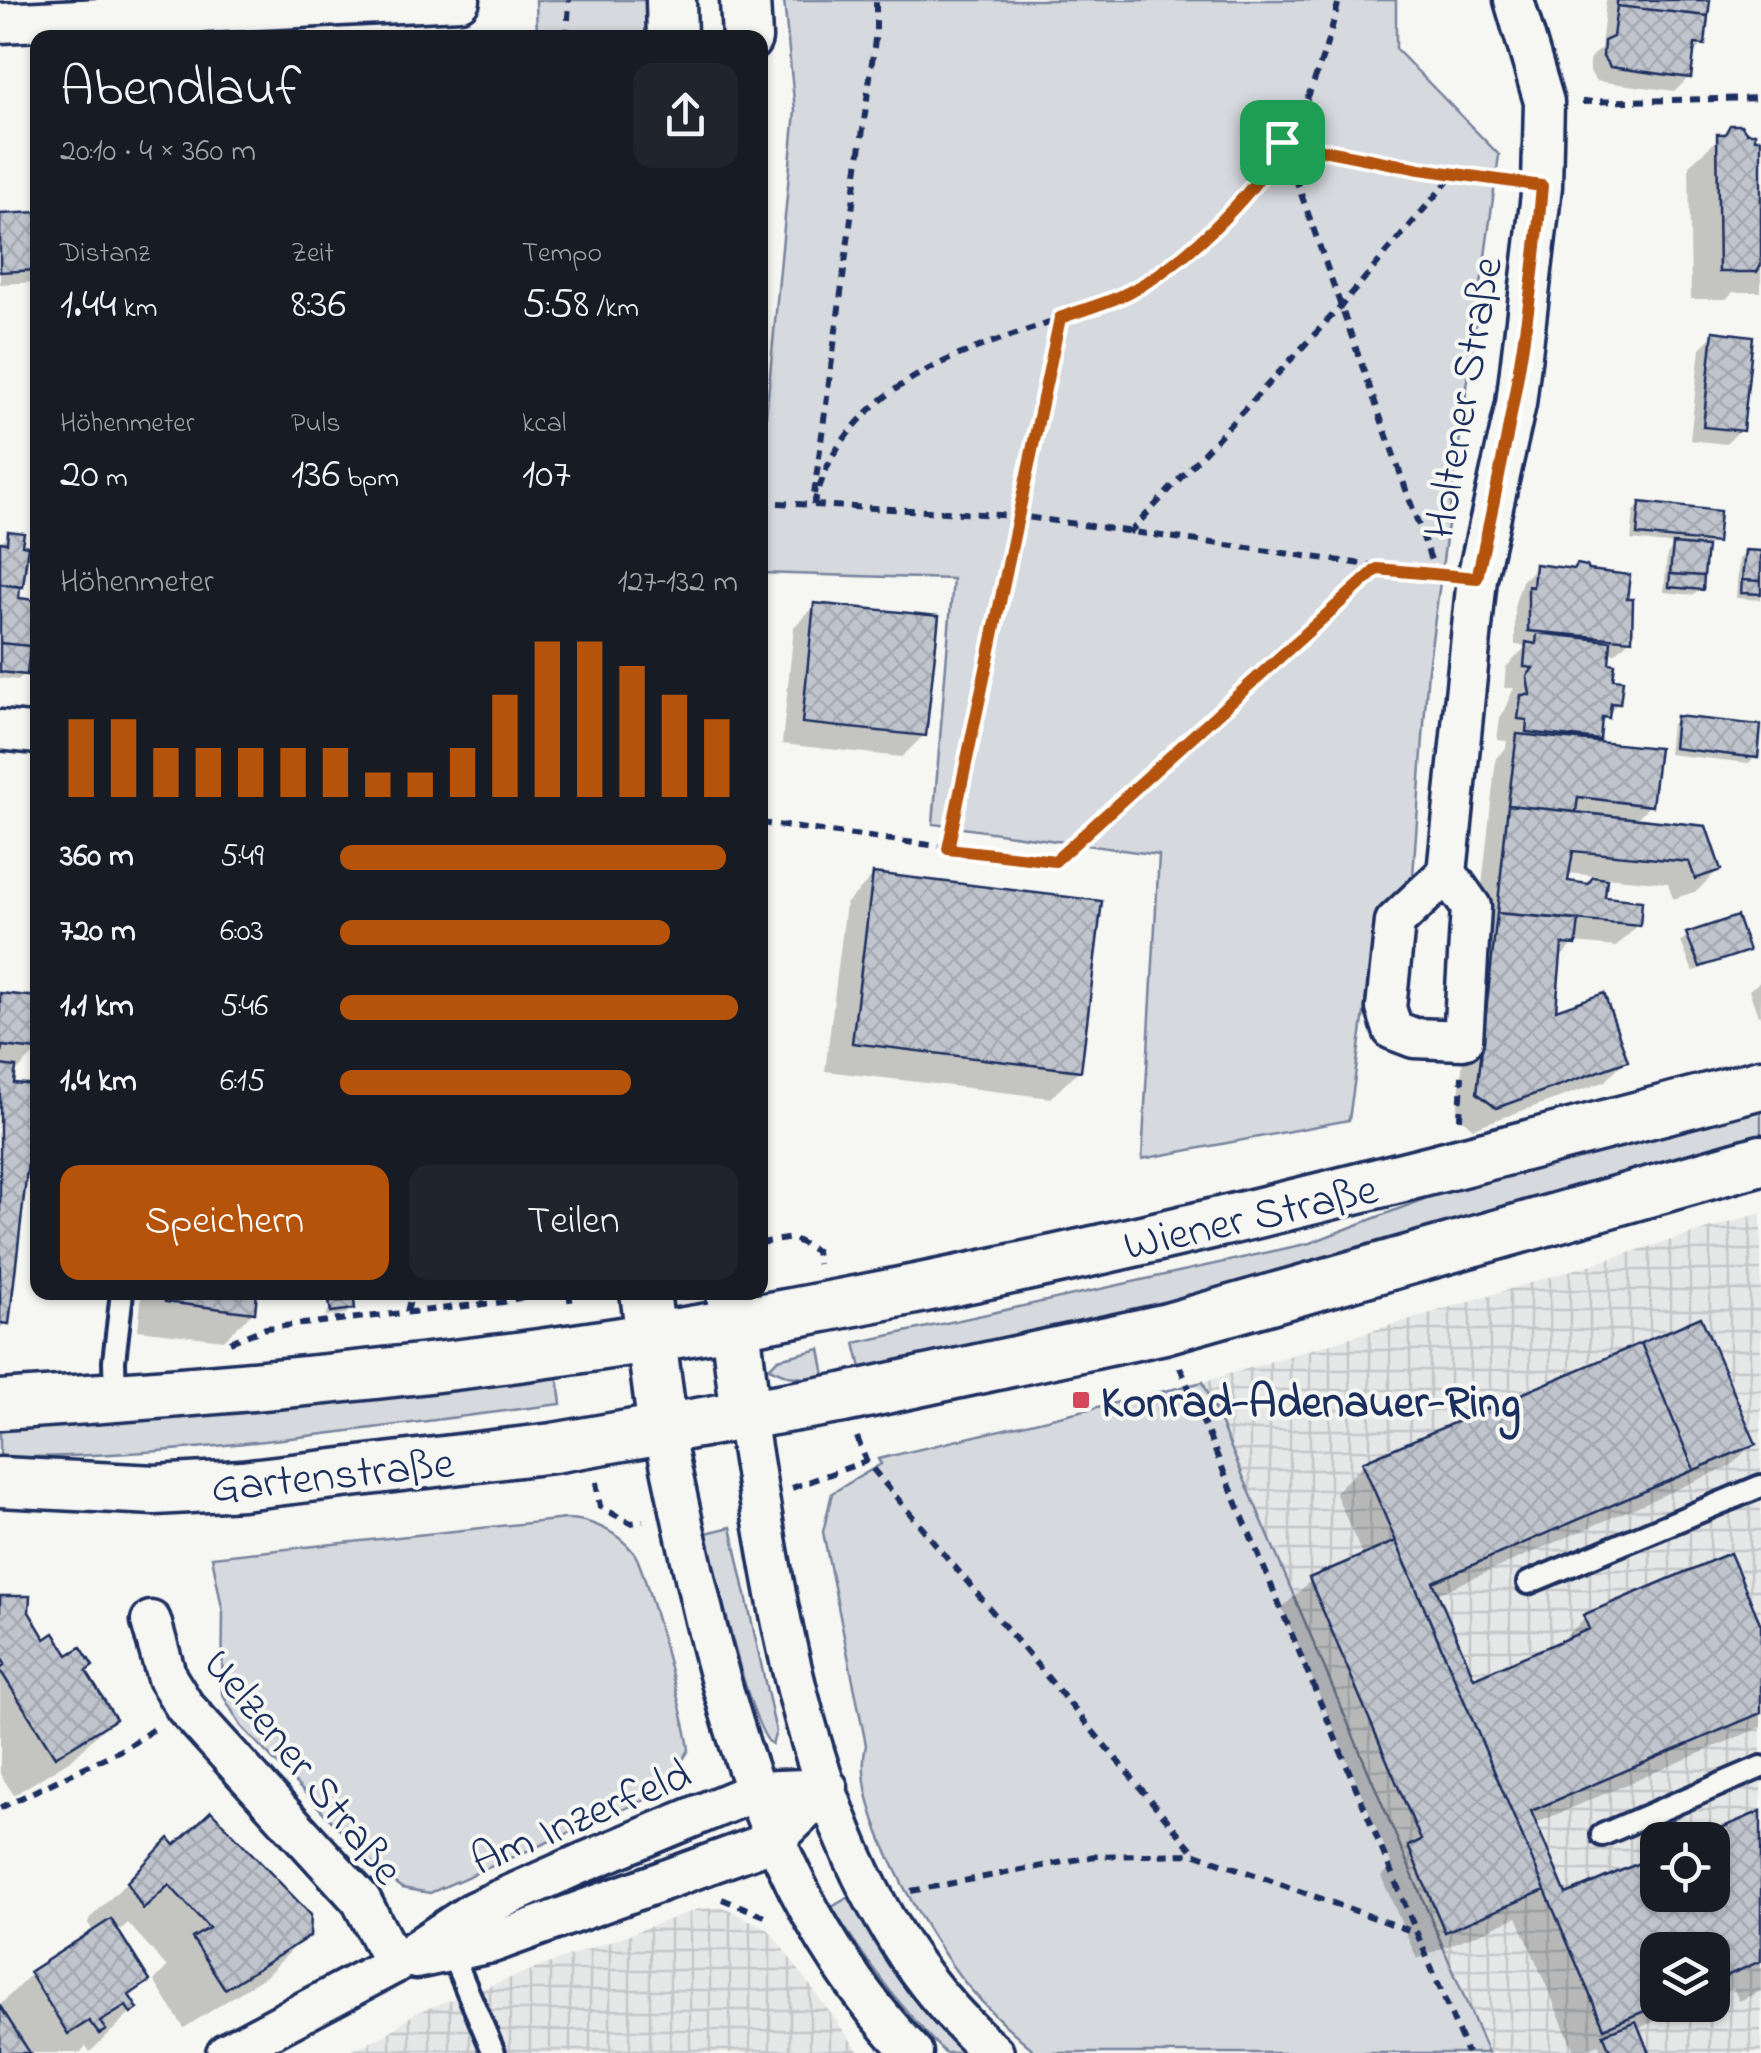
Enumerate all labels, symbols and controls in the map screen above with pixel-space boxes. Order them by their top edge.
text: Abendlauf [60,51,301,131]
button: share [633,63,738,168]
pin [1240,100,1325,185]
icon: arrive [1255,115,1310,170]
text: 20:10 · 4 × 360 m [60,129,256,176]
text: Distanz [60,234,150,275]
text: Zeit [291,234,334,275]
text: Tempo [522,234,602,275]
street label: Holtener Straße [1409,251,1523,544]
text: 1.44 [60,275,117,336]
text: 8:36 [291,275,346,336]
text: 5:58 [522,275,589,336]
text: km [117,289,158,330]
text: /km [589,289,639,330]
text: Höhenmeter [60,404,195,445]
text: Puls [291,404,340,445]
text: kcal [522,404,567,445]
text: 20 [60,445,99,506]
text: 136 [291,445,340,506]
text: 107 [522,445,571,506]
text: m [99,459,128,500]
text: bpm [340,459,399,500]
text: Höhenmeter [60,560,214,607]
text: 127–132 m [617,560,738,607]
text: 360 m [60,834,134,881]
text: 5:49 [220,834,264,881]
text: 720 m [60,909,136,956]
text: 6:03 [220,909,264,956]
text: 1.1 km [60,984,134,1031]
text: 5:46 [220,984,268,1031]
text: 1.4 km [60,1059,137,1106]
text: 6:15 [220,1059,265,1106]
street label: Wiener Straße [1118,1158,1385,1281]
button: Speichern [60,1165,389,1280]
button: Teilen [409,1165,738,1280]
place label: Konrad-Adenauer-Ring [1101,1372,1521,1440]
marker: Konrad-Adenauer-Ring [1070,1389,1092,1411]
street label: Gartenstraße [208,1432,458,1524]
street label: Uelzener Straße [185,1635,418,1902]
street label: Am Inzerfeld [462,1744,702,1896]
map controls [1640,1822,1730,2022]
button: locate [1640,1822,1730,1912]
button: layers [1640,1932,1730,2022]

